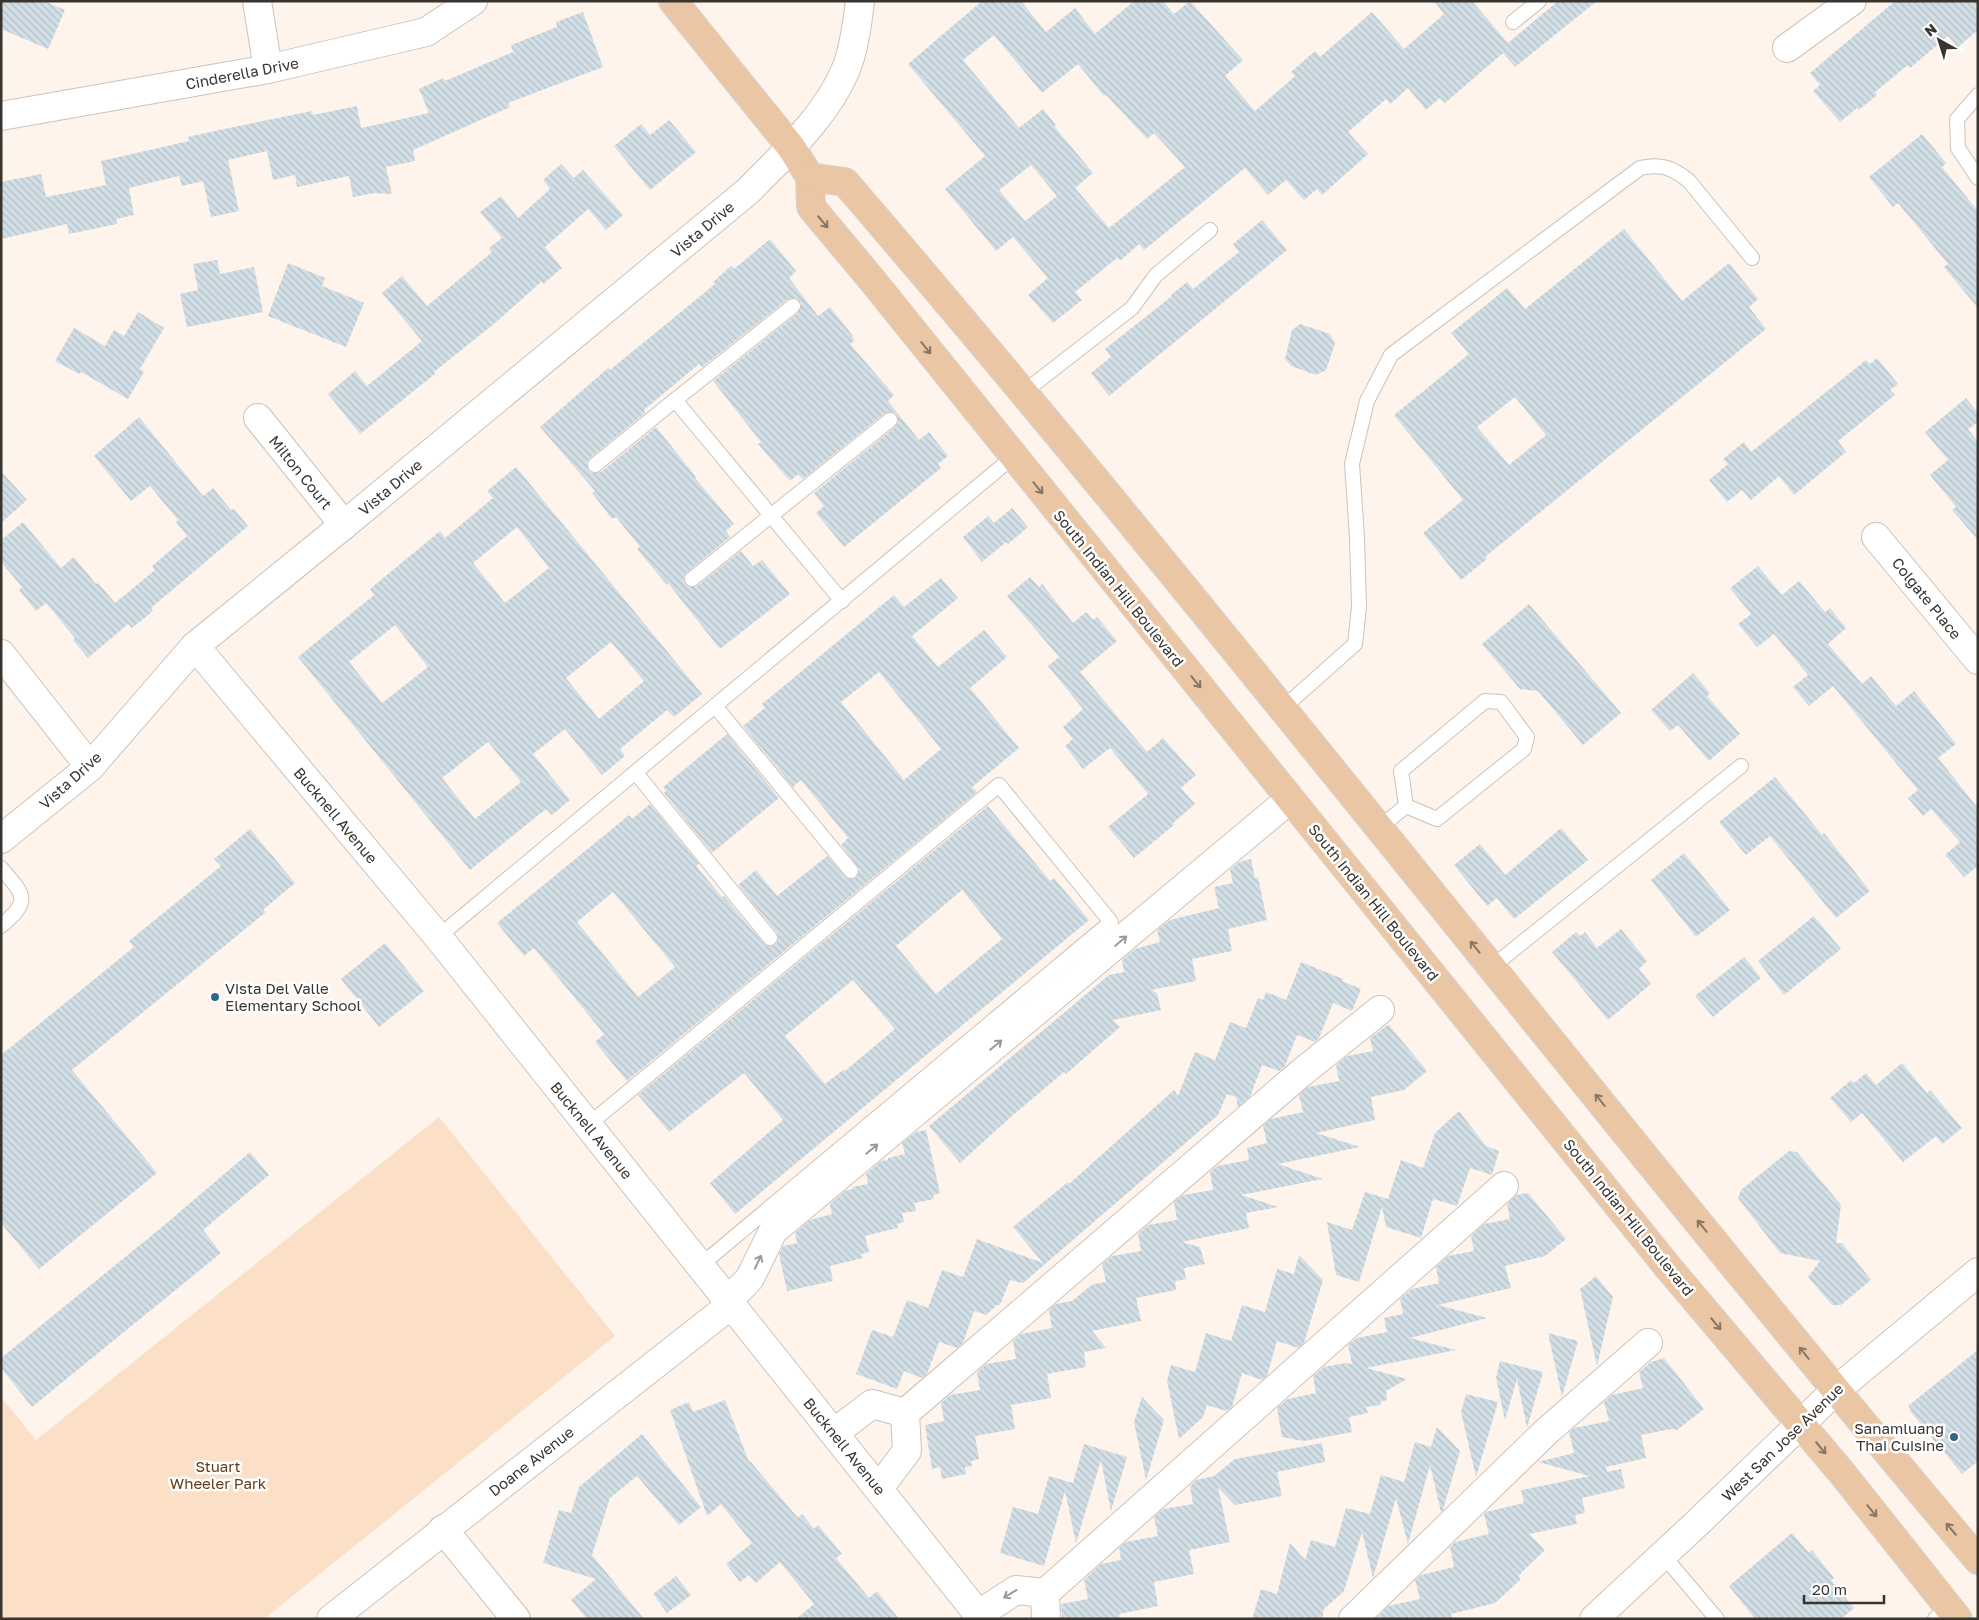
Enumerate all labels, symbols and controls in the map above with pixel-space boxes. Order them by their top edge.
north arrow [1914,15,1964,65]
text: N [1921,20,1940,39]
street label: Cinderella Drive [184,53,300,93]
street label: Vista Drive [667,197,738,261]
one-way arrow [817,215,828,228]
one-way arrow [920,341,931,354]
street label: Milton Court [266,431,336,513]
street label: Vista Drive [355,455,426,519]
one-way arrow [1033,481,1044,494]
street label: South Indian Hill Boulevard [1050,506,1188,670]
street label: Colgate Place [1889,554,1966,643]
one-way arrow [1190,675,1201,688]
street label: Vista Drive [35,747,105,813]
street label: Bucknell Avenue [291,763,382,867]
street label: South Indian Hill Boulevard [1305,820,1443,984]
one-way arrow [1114,935,1127,946]
one-way arrow [1470,941,1481,954]
place label: Vista Del Valle Elementary School [225,979,361,1014]
marker: Vista Del Valle Elementary School [209,991,221,1003]
one-way arrow [990,1039,1003,1050]
street label: Bucknell Avenue [547,1078,637,1183]
one-way arrow [1594,1094,1605,1107]
street label: South Indian Hill Boulevard [1560,1135,1698,1299]
one-way arrow [865,1143,878,1155]
one-way arrow [1697,1220,1708,1233]
one-way arrow [753,1255,763,1270]
one-way arrow [1710,1317,1722,1330]
one-way arrow [1799,1347,1810,1360]
street label: West San Jose Avenue [1718,1379,1847,1505]
street label: Bucknell Avenue [800,1394,890,1499]
place label: Sanamluang Thai Cuisine [1854,1419,1944,1454]
street label: Doane Avenue [485,1422,577,1500]
marker: Sanamluang Thai Cuisine [1948,1431,1960,1443]
one-way arrow [1816,1442,1827,1455]
park label: Stuart Wheeler Park [170,1457,267,1492]
one-way arrow [1867,1504,1878,1517]
one-way arrow [1946,1523,1957,1536]
scale bar [1804,1572,1884,1604]
text: 20 m [1812,1580,1847,1598]
one-way arrow [1003,1590,1017,1600]

